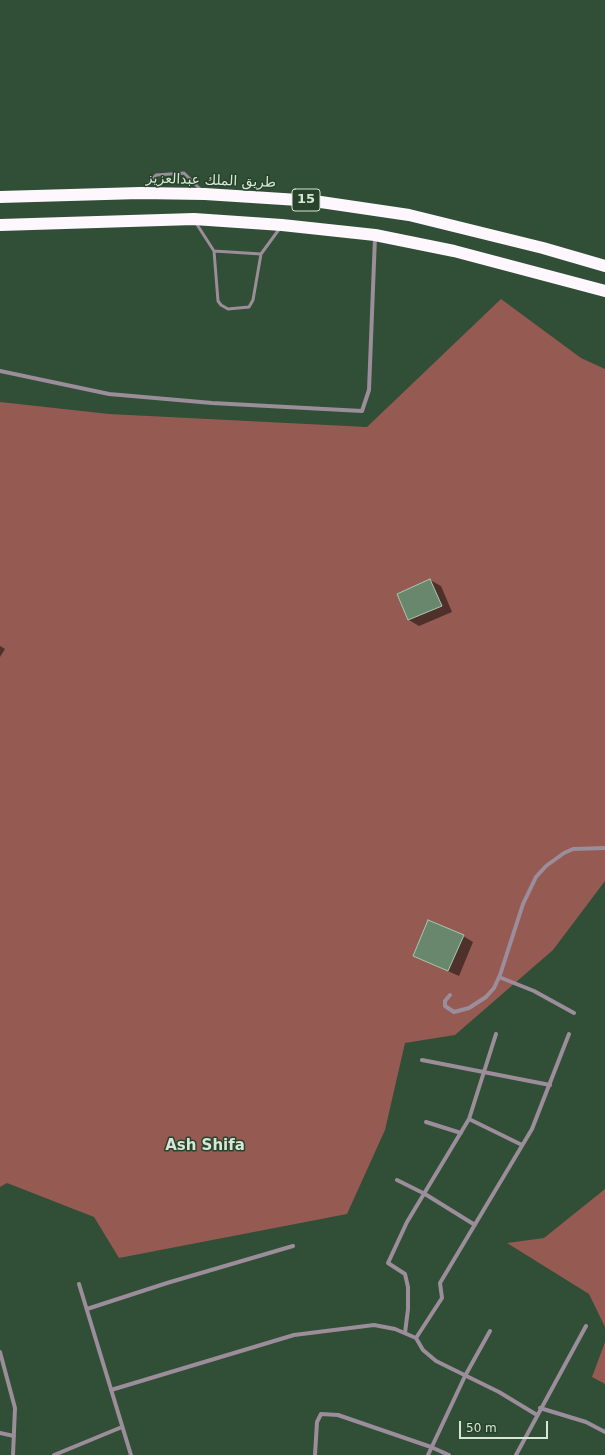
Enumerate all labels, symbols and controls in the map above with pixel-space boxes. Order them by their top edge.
street label: طريق الملك عبدالعزيز [146,170,276,192]
road number: 15 [292,189,320,211]
district label: Ash Shifa [165,1137,245,1155]
scale bar [461,1413,550,1439]
text: 50 m [466,1421,497,1435]

